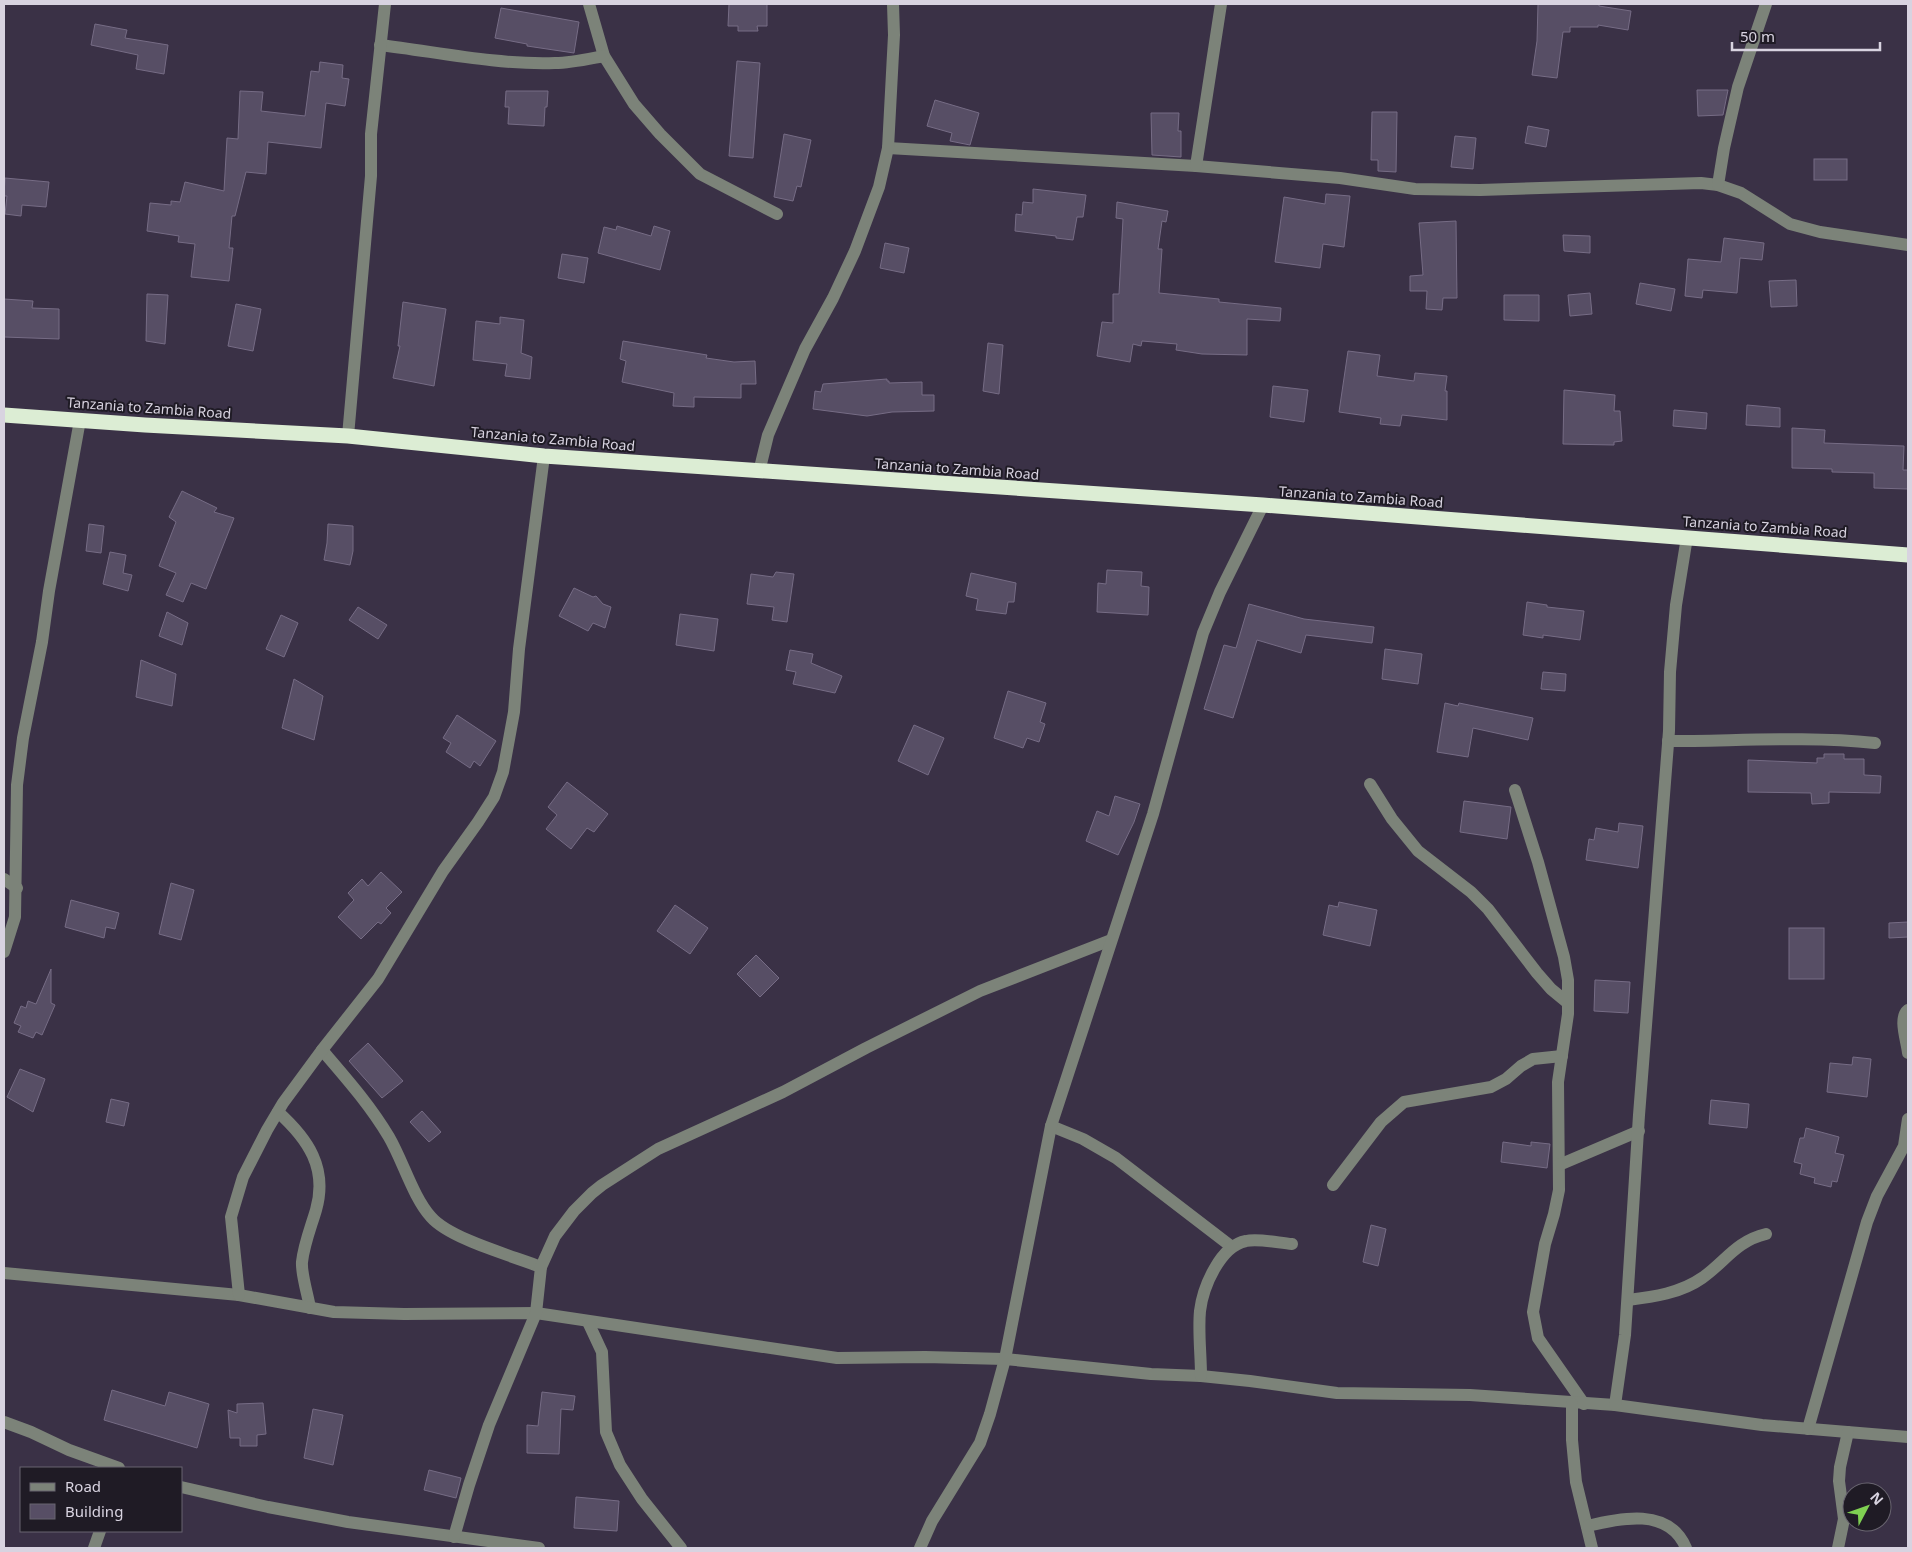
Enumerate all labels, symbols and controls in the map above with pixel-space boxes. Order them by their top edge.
scale bar [1732,20,1880,52]
text: 50 m [1740,26,1775,46]
street label: Tanzania to Zambia Road [66,392,232,423]
street label: Tanzania to Zambia Road [470,422,636,455]
street label: Tanzania to Zambia Road [874,453,1040,484]
street label: Tanzania to Zambia Road [1278,481,1444,512]
street label: Tanzania to Zambia Road [1682,511,1848,542]
legend [20,1467,182,1532]
text: Road [65,1476,101,1496]
north arrow [1842,1482,1892,1532]
text: N [1866,1488,1888,1509]
text: Building [65,1501,123,1521]

